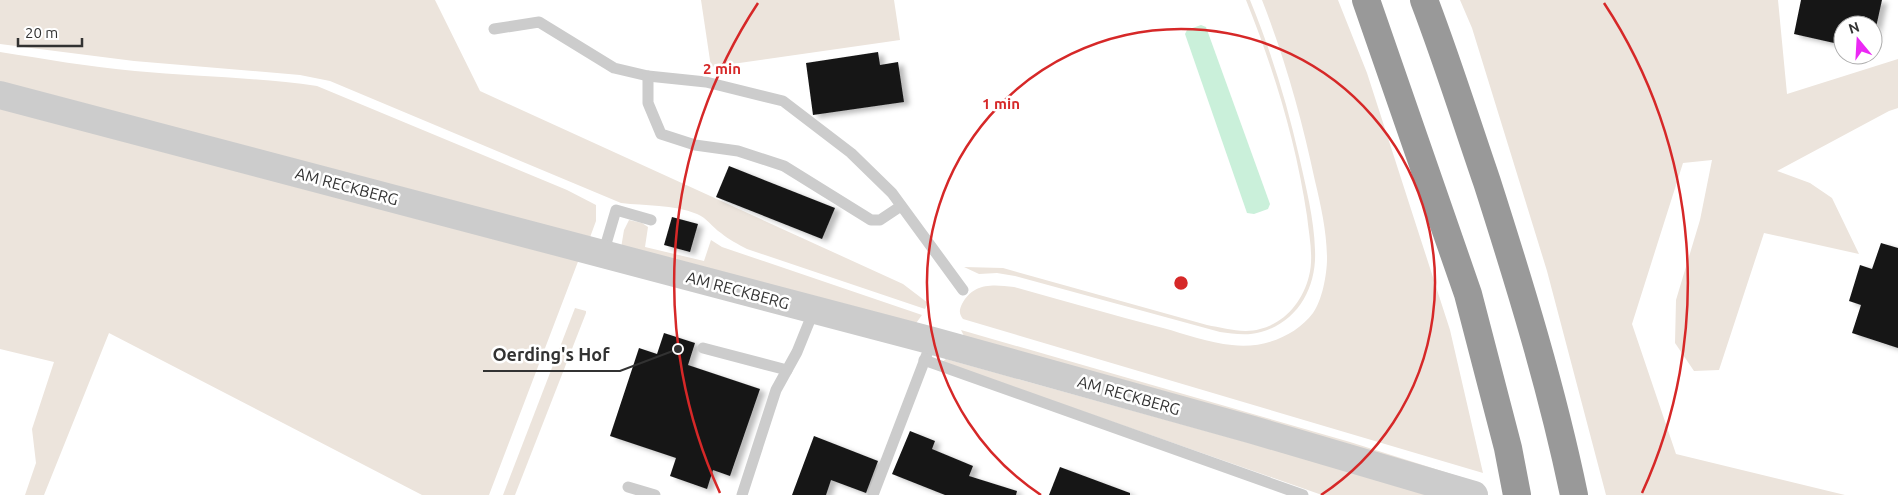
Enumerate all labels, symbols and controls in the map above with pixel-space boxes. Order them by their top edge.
scale bar [18,15,81,47]
north arrow [1833,15,1883,65]
text: N [1847,18,1861,37]
text: 20 m [25,24,58,41]
text: 2 min [703,60,741,77]
text: 1 min [982,95,1020,112]
street label: AM RECKBERG [294,164,400,208]
street label: AM RECKBERG [685,268,791,312]
centre of rings [1172,274,1190,292]
callout: Oerding's Hof [483,338,620,371]
text: Oerding's Hof [492,344,610,364]
street label: AM RECKBERG [1076,372,1182,418]

